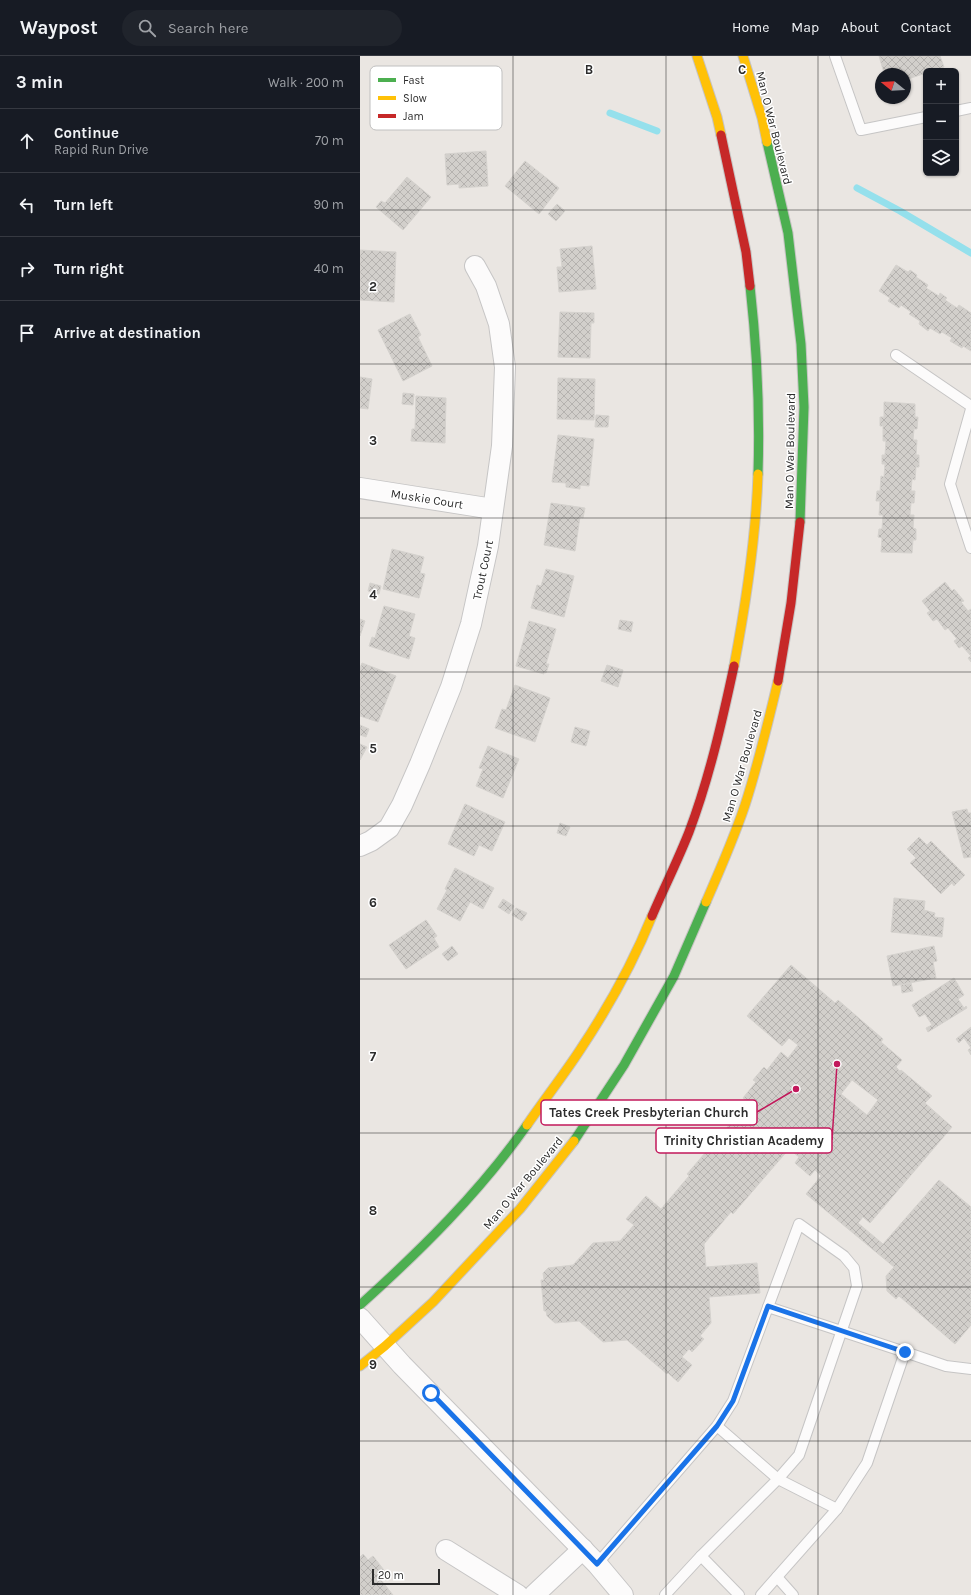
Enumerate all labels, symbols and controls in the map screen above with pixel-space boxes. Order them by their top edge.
search box [122,10,402,46]
text: Waypost [20,17,98,39]
icon: search [136,17,158,39]
text: Search here [168,19,248,37]
text: Home [732,19,769,36]
text: Map [791,19,819,36]
text: About [841,19,879,36]
text: Contact [901,19,951,36]
text: B [585,62,593,77]
text: C [738,62,746,77]
legend [370,66,502,130]
north arrow [875,68,911,104]
map controls [923,68,959,176]
button: + [923,68,959,104]
street label: Man O War Boulevard [753,70,795,186]
text: 3 min [16,72,63,92]
text: Fast [403,74,424,87]
text: Walk · 200 m [268,75,344,90]
text: Slow [403,92,427,105]
button: − [923,104,959,140]
text: Jam [403,110,424,123]
text: Continue [54,124,119,142]
icon: ahead [16,130,38,152]
text: 70 m [315,133,344,148]
button: layers [923,140,959,176]
text: Rapid Run Drive [54,142,149,157]
icon: left [16,194,38,216]
text: Turn left [54,196,113,214]
text: 90 m [313,197,344,212]
icon: right [16,258,38,280]
text: Turn right [54,260,124,278]
text: 40 m [314,261,344,276]
text: 2 [369,279,377,294]
icon: arrive [16,322,38,344]
text: Arrive at destination [54,324,201,342]
street label: Man O War Boulevard [782,393,798,509]
text: 3 [369,433,377,448]
street label: Muskie Court [390,486,465,512]
street label: Trout Court [470,538,496,601]
text: 4 [369,587,377,602]
street label: Man O War Boulevard [719,708,765,824]
text: 5 [369,741,377,756]
text: 6 [369,895,377,910]
text: 7 [370,1049,377,1064]
callout: Tates Creek Presbyterian Church [541,1100,757,1125]
text: Tates Creek Presbyterian Church [549,1105,749,1120]
callout: Trinity Christian Academy [656,1128,832,1153]
text: Trinity Christian Academy [664,1133,824,1148]
street label: Man O War Boulevard [480,1134,566,1232]
text: 8 [369,1203,377,1218]
route end [896,1343,914,1361]
text: 9 [369,1357,377,1372]
route start [422,1384,440,1402]
scale bar [372,1567,440,1586]
text: 20 m [378,1569,404,1582]

